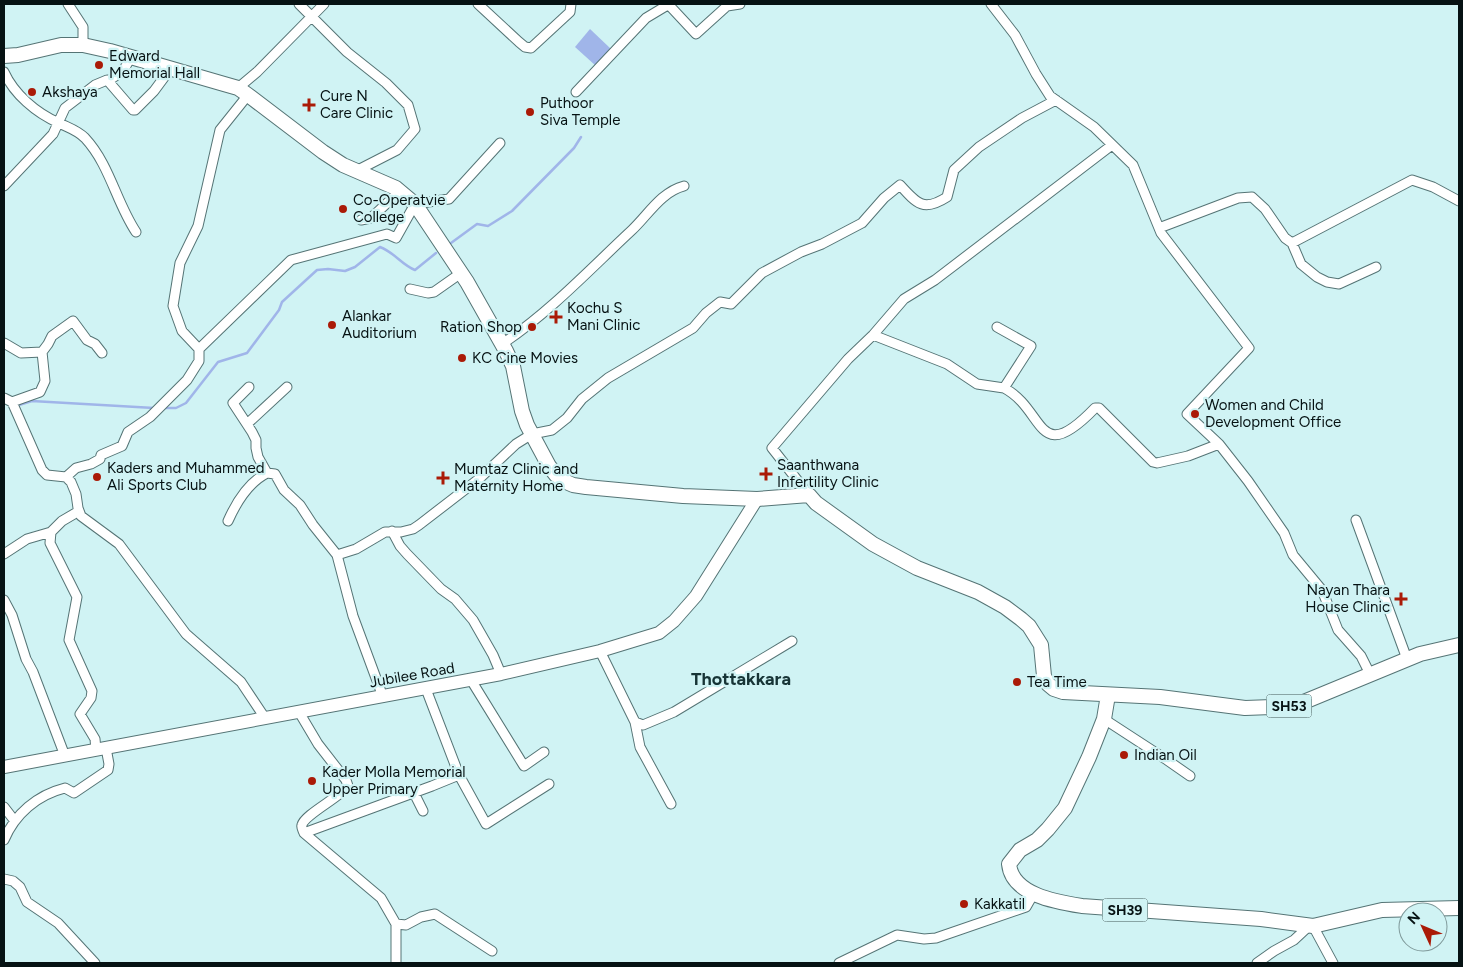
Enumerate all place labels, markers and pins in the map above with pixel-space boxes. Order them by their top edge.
place label: Edward Memorial Hall [109,47,200,82]
marker: Edward Memorial Hall [93,59,105,71]
place label: Akshaya [42,83,98,101]
marker: Akshaya [26,86,38,98]
place label: Cure N Care Clinic [320,87,393,122]
place label: Puthoor Siva Temple [540,94,620,129]
marker: Cure N Care Clinic [302,98,316,112]
marker: Puthoor Siva Temple [524,106,536,118]
place label: Co-Operatvie College [353,191,445,226]
marker: Co-Operatvie College [337,203,349,215]
place label: Kochu S Mani Clinic [567,299,640,334]
place label: Alankar Auditorium [342,307,417,342]
marker: Kochu S Mani Clinic [549,310,563,324]
place label: Ration Shop [440,318,522,336]
marker: Alankar Auditorium [326,319,338,331]
marker: Ration Shop [526,321,538,333]
place label: KC Cine Movies [472,349,578,367]
marker: KC Cine Movies [456,352,468,364]
place label: Women and Child Development Office [1205,396,1341,431]
marker: Women and Child Development Office [1189,408,1201,420]
place label: Saanthwana Infertility Clinic [777,456,879,491]
place label: Kaders and Muhammed Ali Sports Club [107,459,265,494]
place label: Mumtaz Clinic and Maternity Home [454,460,578,495]
marker: Saanthwana Infertility Clinic [759,467,773,481]
marker: Kaders and Muhammed Ali Sports Club [91,471,103,483]
marker: Mumtaz Clinic and Maternity Home [436,471,450,485]
place label: Nayan Thara House Clinic [1305,581,1390,616]
marker: Nayan Thara House Clinic [1394,592,1408,606]
place label: Tea Time [1027,673,1087,691]
marker: Tea Time [1011,676,1023,688]
place label: Indian Oil [1134,746,1197,764]
marker: Indian Oil [1118,749,1130,761]
place label: Kader Molla Memorial Upper Primary [322,763,466,798]
marker: Kader Molla Memorial Upper Primary [306,775,318,787]
place label: Kakkatil [974,895,1025,913]
marker: Kakkatil [958,898,970,910]

